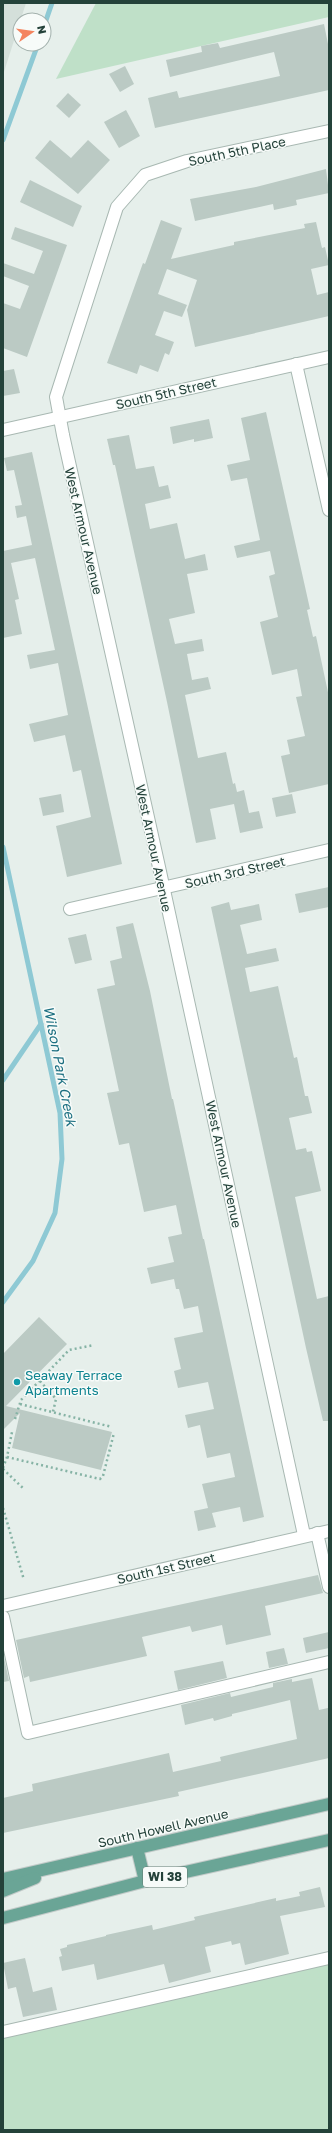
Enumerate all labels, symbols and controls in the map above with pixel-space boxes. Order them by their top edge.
north arrow [12,12,52,52]
text: N [35,24,50,35]
street label: South 5th Place [187,133,287,169]
street label: South 5th Street [114,374,218,412]
street label: West Armour Avenue [62,466,106,596]
street label: West Armour Avenue [133,783,175,913]
street label: South 3rd Street [183,853,287,891]
water label: Wilson Park Creek [40,1004,81,1130]
street label: West Armour Avenue [203,1099,245,1229]
place label: Seaway Terrace Apartments [25,1367,122,1398]
marker: Seaway Terrace Apartments [12,1377,22,1387]
street label: South 1st Street [115,1549,217,1587]
street label: South Howell Avenue [96,1805,230,1851]
road number: WI 38 [143,1867,187,1887]

